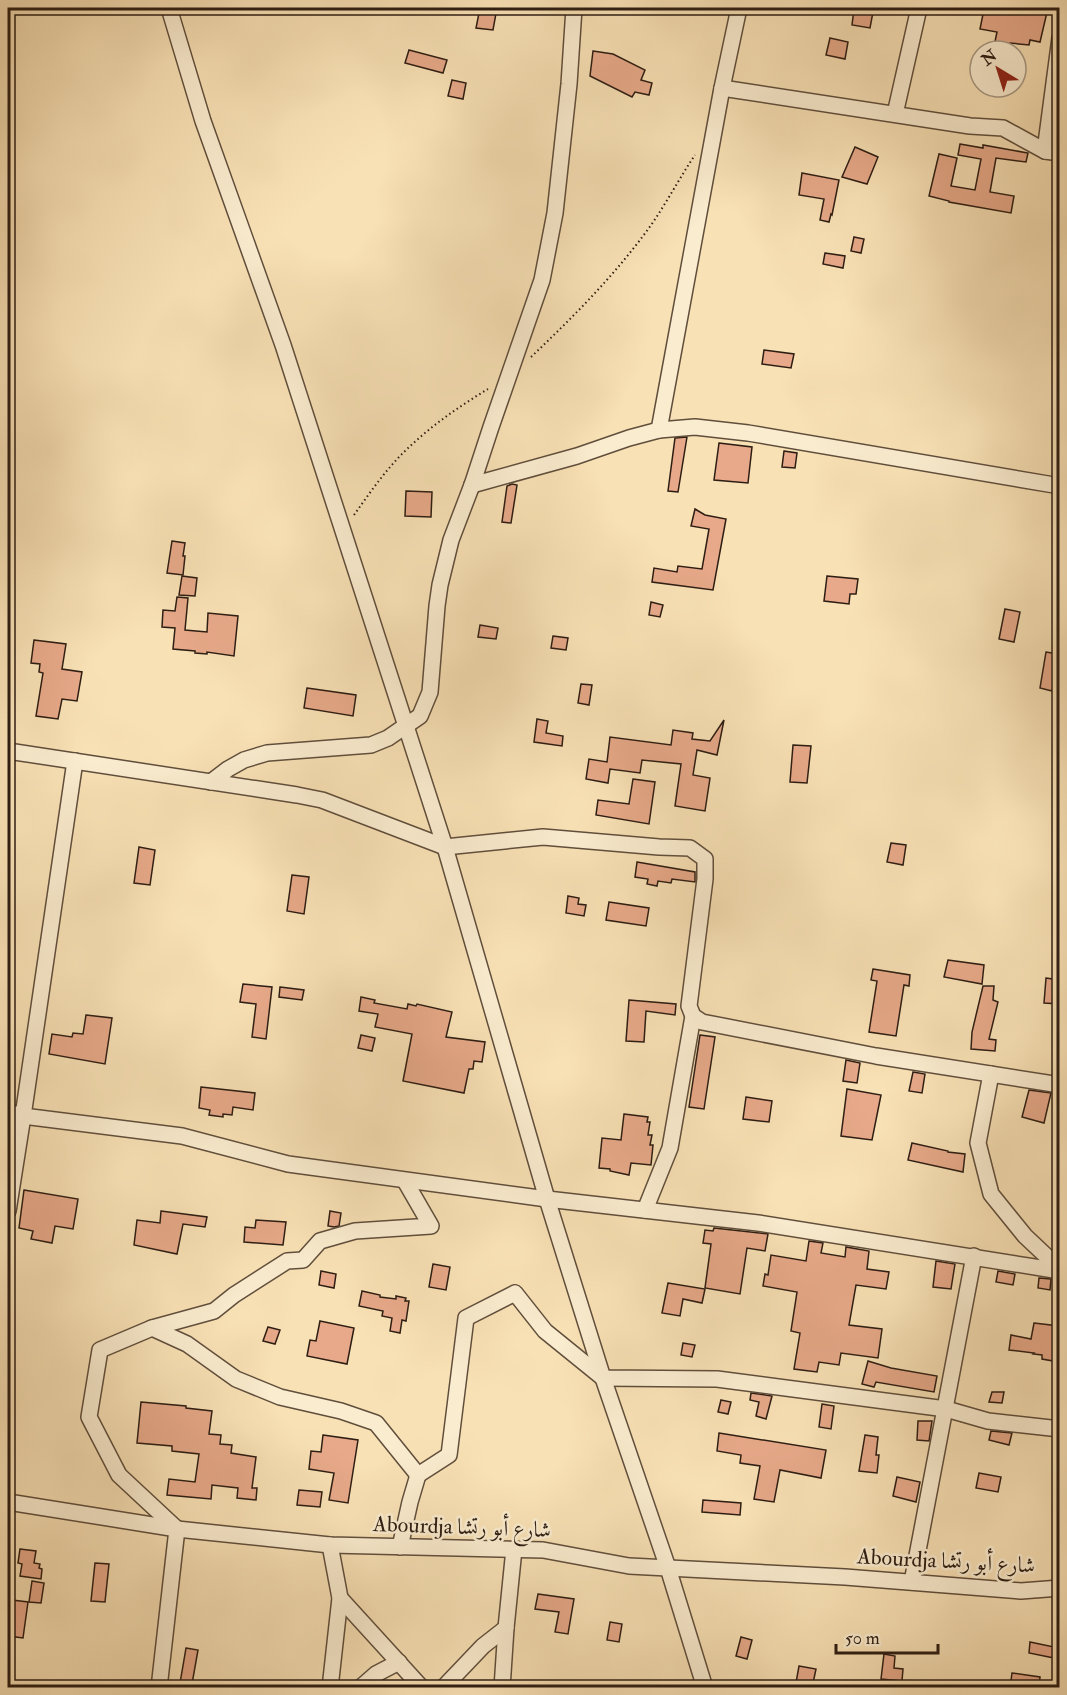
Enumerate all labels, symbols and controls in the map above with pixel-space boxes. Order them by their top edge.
north arrow [968,39,1028,99]
text: N [977,45,1002,71]
street label: Abourdja شارع أبو رتشا [371,1508,552,1548]
street label: Abourdja شارع أبو رتشا [855,1540,1036,1584]
scale bar [836,1617,938,1655]
text: 50 m [845,1627,880,1650]

